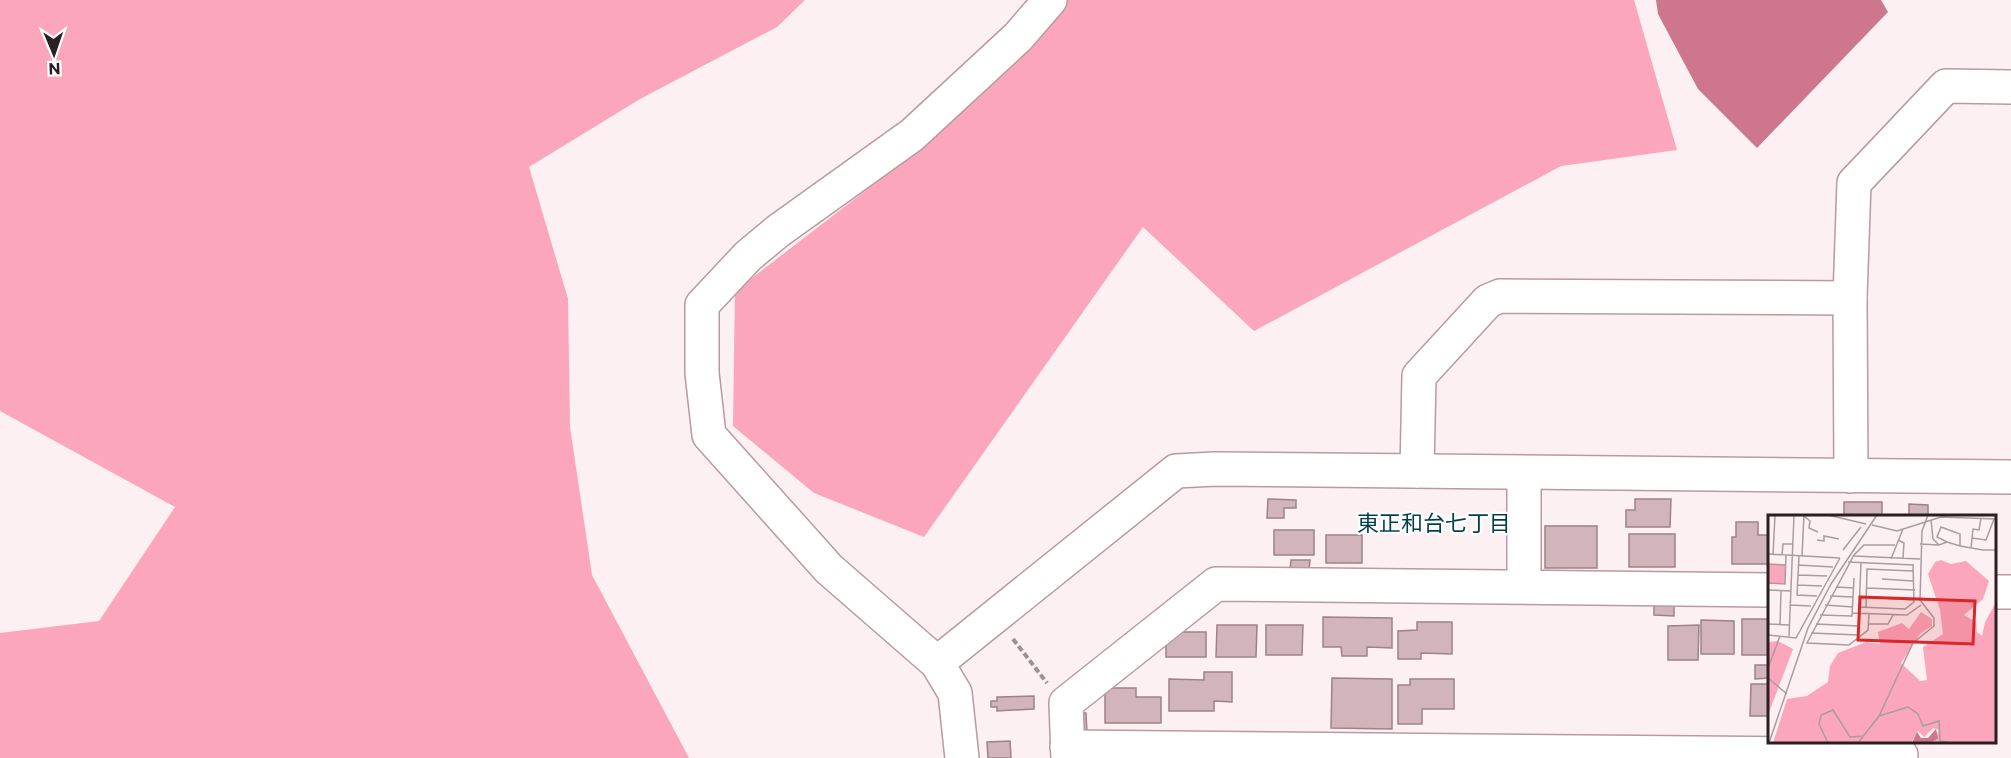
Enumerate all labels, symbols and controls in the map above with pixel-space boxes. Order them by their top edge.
north arrow [24,24,84,84]
text: N [48,60,61,79]
district label: 東正和台七丁目 [1357,509,1511,536]
inset map [1768,515,1996,743]

